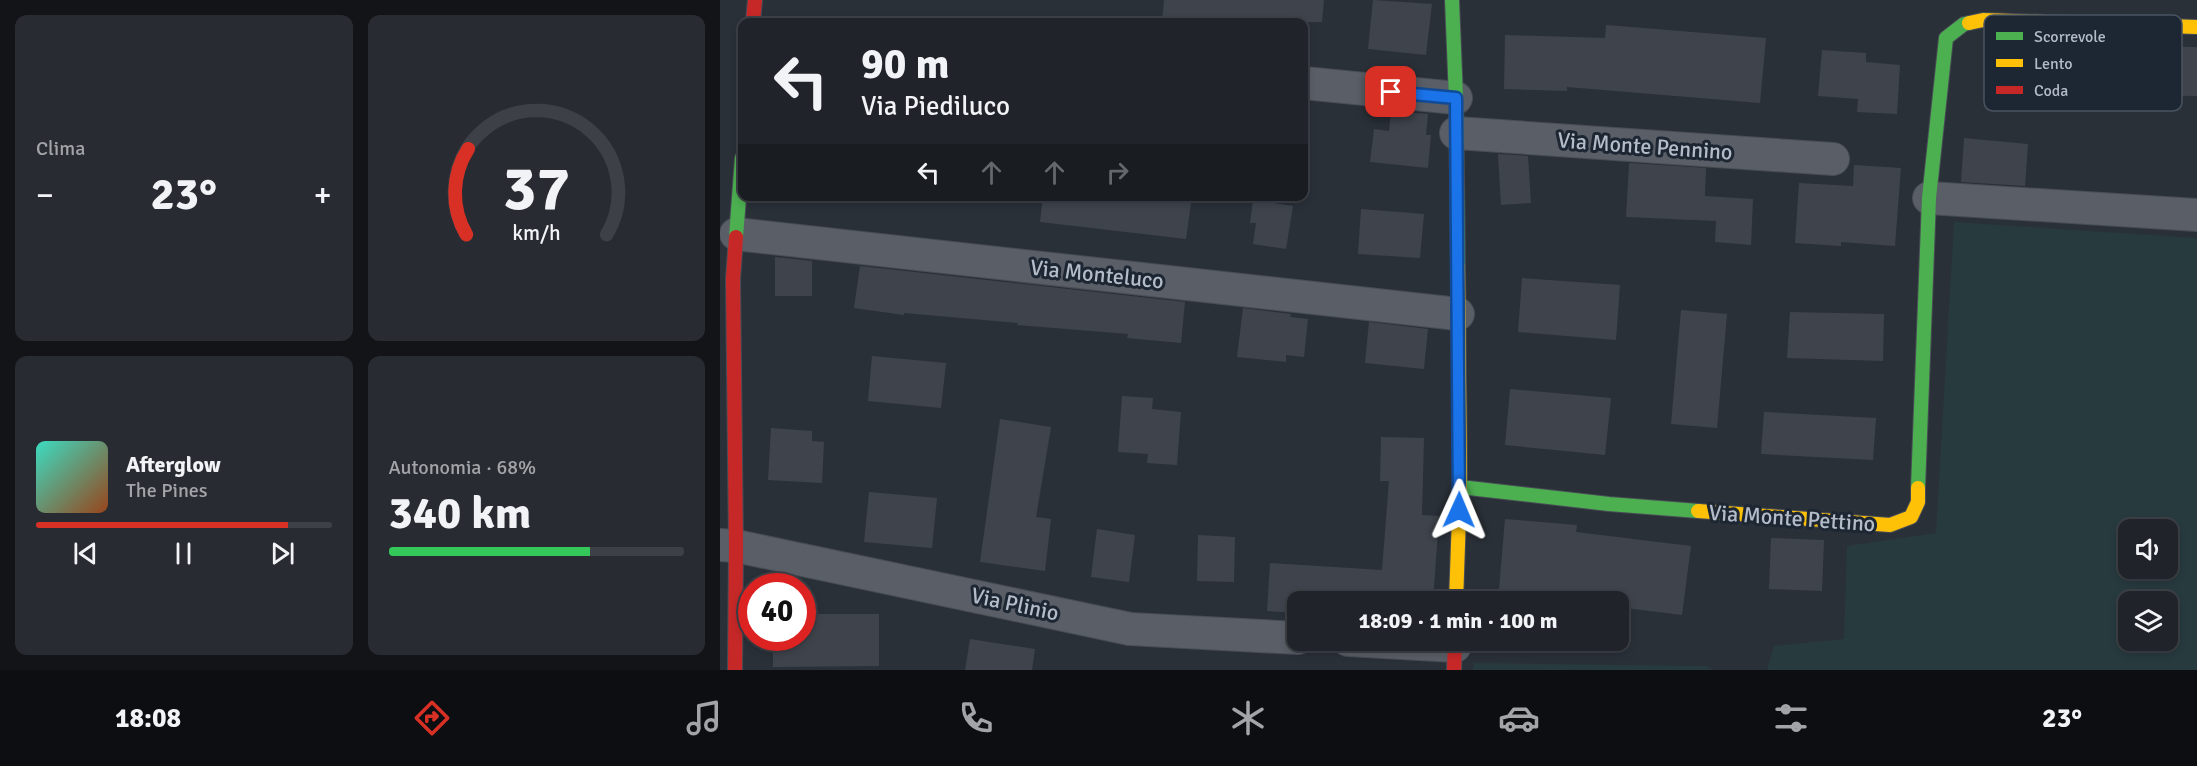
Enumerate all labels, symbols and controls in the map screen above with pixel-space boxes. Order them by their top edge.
legend [1984,15,2182,111]
text: Scorrevole [2034,27,2106,47]
text: 90 m [861,39,950,90]
icon: left [762,42,840,120]
text: Lento [2034,54,2072,74]
pin [1365,66,1416,117]
icon: arrive [1374,75,1407,108]
text: Coda [2034,81,2068,101]
text: Via Piediluco [861,90,1010,123]
street label: Via Monte Pennino [1557,126,1733,166]
text: Clima [36,136,85,161]
text: 37 [503,150,570,227]
icon: left [912,156,945,189]
icon: ahead [975,156,1008,189]
icon: ahead [1038,156,1071,189]
icon: right [1101,156,1134,189]
text: 23° [150,167,217,222]
text: − [36,175,54,216]
text: + [314,175,331,216]
text: km/h [512,220,561,246]
street label: Via Monteluco [1029,254,1165,294]
text: Afterglow [126,451,221,478]
text: Autonomia · 68% [389,455,536,480]
text: The Pines [126,478,208,503]
position arrow [1427,478,1491,542]
text: 340 km [389,486,531,541]
street label: Via Monte Pettino [1708,499,1876,537]
map controls [2118,519,2178,651]
button: sound [2118,519,2178,579]
icon: previous [69,537,102,570]
icon: pause [167,537,200,570]
icon: next [266,537,299,570]
speed limit sign: 40 [738,573,816,651]
street label: Via Plinio [969,582,1061,626]
button: layers [2118,591,2178,651]
text: 18:09 · 1 min · 100 m [1358,607,1558,634]
icon: directions [411,697,453,739]
icon: music [683,697,725,739]
icon: phone [955,697,997,739]
icon: climate [1227,697,1269,739]
icon: car [1498,697,1540,739]
icon: filters [1770,697,1812,739]
text: 18:08 [115,702,181,735]
text: 23° [2042,702,2082,735]

